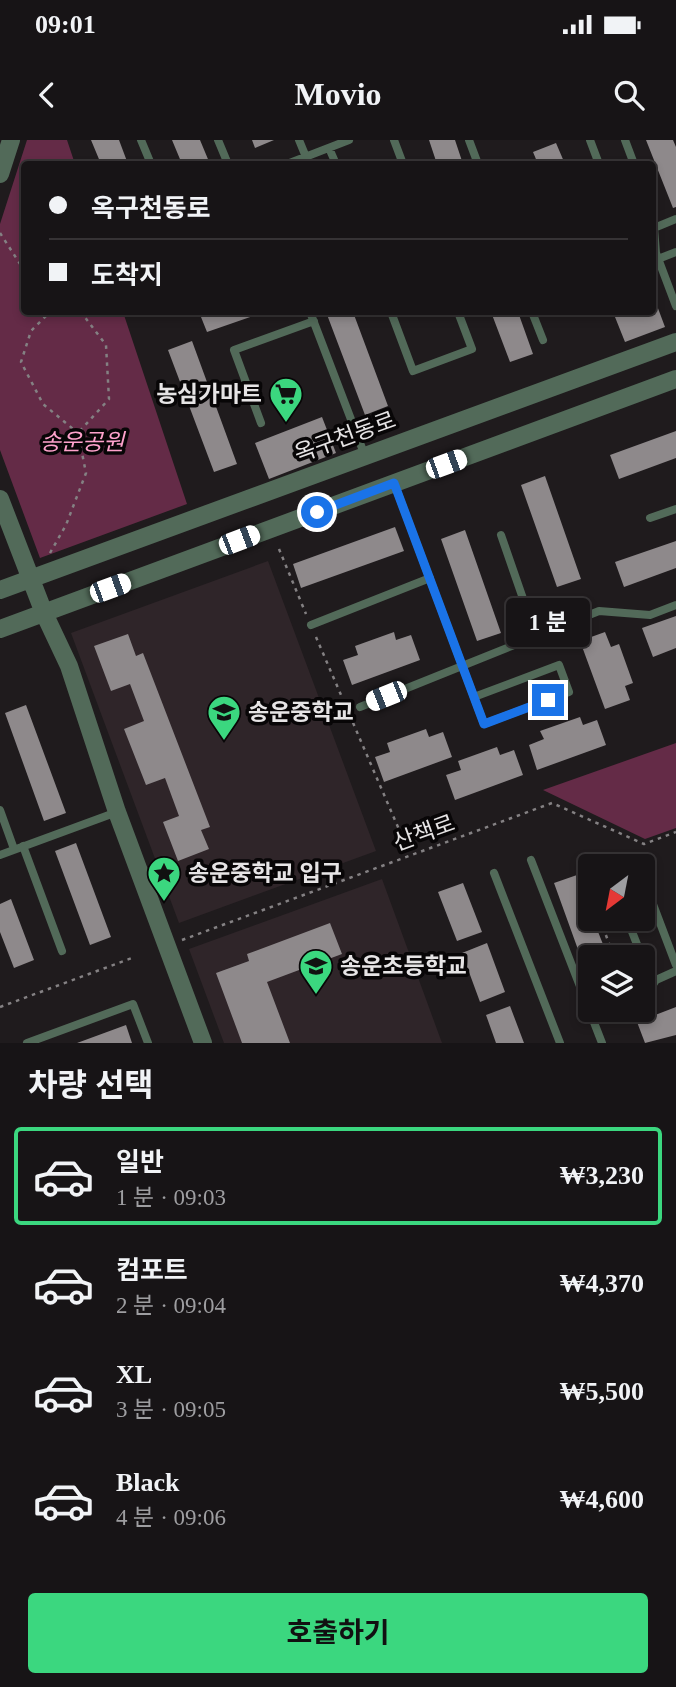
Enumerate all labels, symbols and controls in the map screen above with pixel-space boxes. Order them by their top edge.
text: 09:01 [35,10,96,39]
icon: back [28,76,66,114]
text: Movio [294,76,382,112]
icon: search [610,76,648,114]
text: 옥구천동로 [91,194,211,223]
text: 도착지 [91,261,163,290]
supermarket icon: 농심가마트 [267,375,305,424]
place label: 농심가마트 [156,382,262,407]
street label: 옥구천동로 [291,407,399,467]
park label: 송운공원 [40,430,126,455]
car [423,447,470,481]
route start [301,496,333,528]
car [216,523,263,557]
car [87,571,134,605]
callout: 1 분 [506,598,590,648]
text: 1 분 [529,610,567,635]
car [363,678,410,714]
route end [532,684,564,716]
school or university icon: 송운중학교 [205,693,243,742]
place label: 송운중학교 [248,700,354,725]
street label: 산책로 [390,810,458,856]
place icon: 송운중학교 입구 [145,854,183,903]
north arrow [578,854,654,931]
map controls [578,854,655,1022]
place label: 송운중학교 입구 [188,861,342,886]
button: layers [578,945,655,1022]
school or university icon: 송운초등학교 [297,947,335,996]
place label: 송운초등학교 [340,954,467,979]
text: 차량 선택 [28,1067,154,1103]
icon: car [32,1145,95,1208]
text: 일반 [116,1148,164,1177]
text: ₩3,230 [560,1161,644,1190]
text: 1 분 · 09:03 [116,1185,226,1210]
icon: car [32,1253,95,1316]
text: 컴포트 [116,1256,188,1285]
text: ₩4,370 [560,1269,644,1298]
text: 2 분 · 09:04 [116,1293,226,1318]
text: XL [116,1360,152,1389]
icon: car [32,1361,95,1424]
text: ₩5,500 [560,1377,644,1406]
text: 3 분 · 09:05 [116,1397,226,1422]
text: Black [116,1468,180,1497]
icon: car [32,1469,95,1532]
text: ₩4,600 [560,1485,644,1514]
text: 4 분 · 09:06 [116,1505,226,1530]
button: 호출하기 [28,1593,648,1673]

